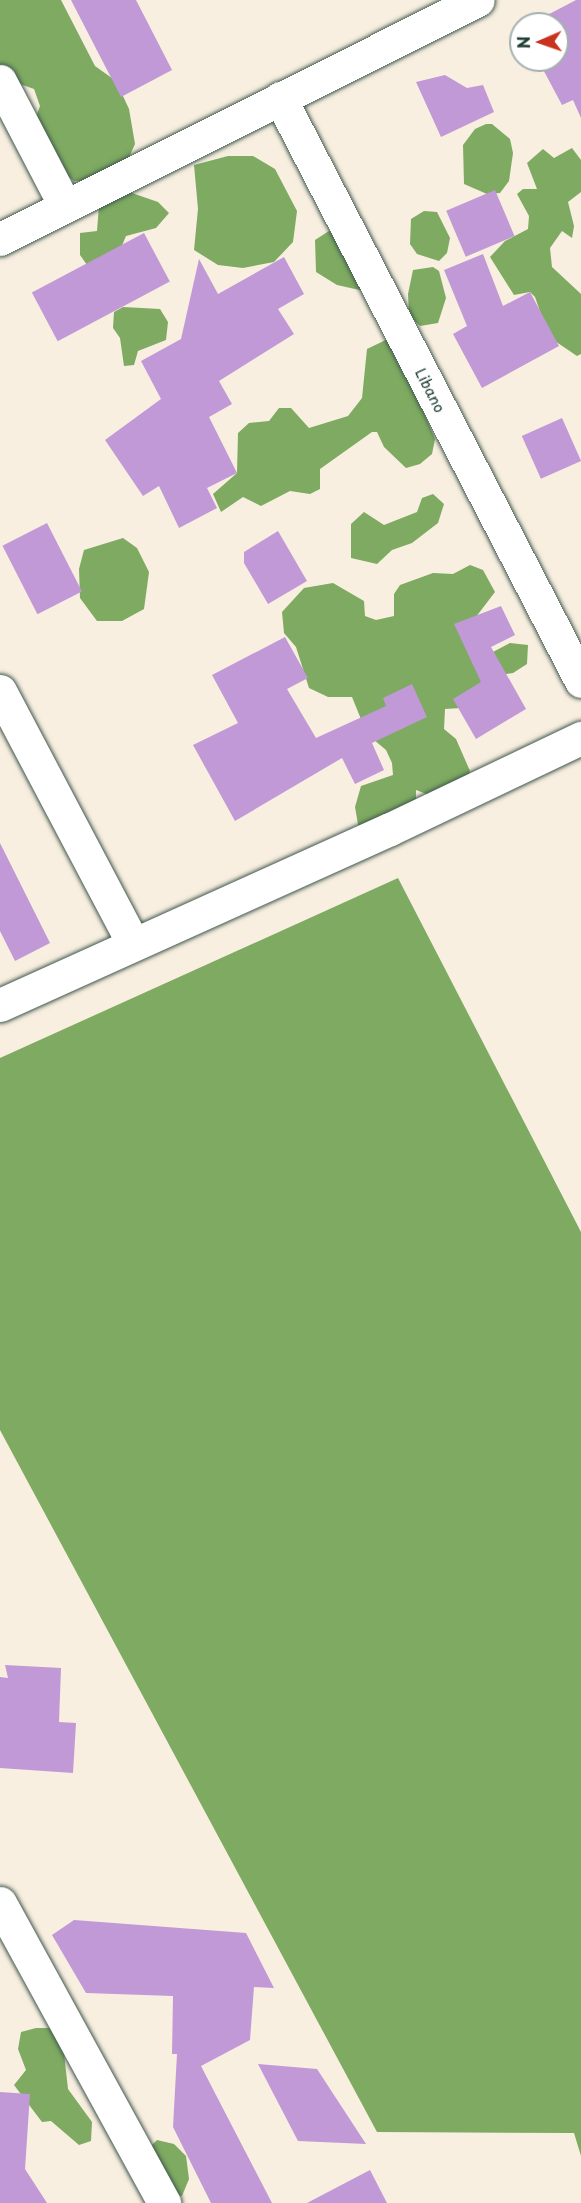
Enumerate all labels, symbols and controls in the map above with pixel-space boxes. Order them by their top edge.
north arrow [509,12,569,72]
text: N [511,36,535,49]
street label: Libano [412,365,450,415]

